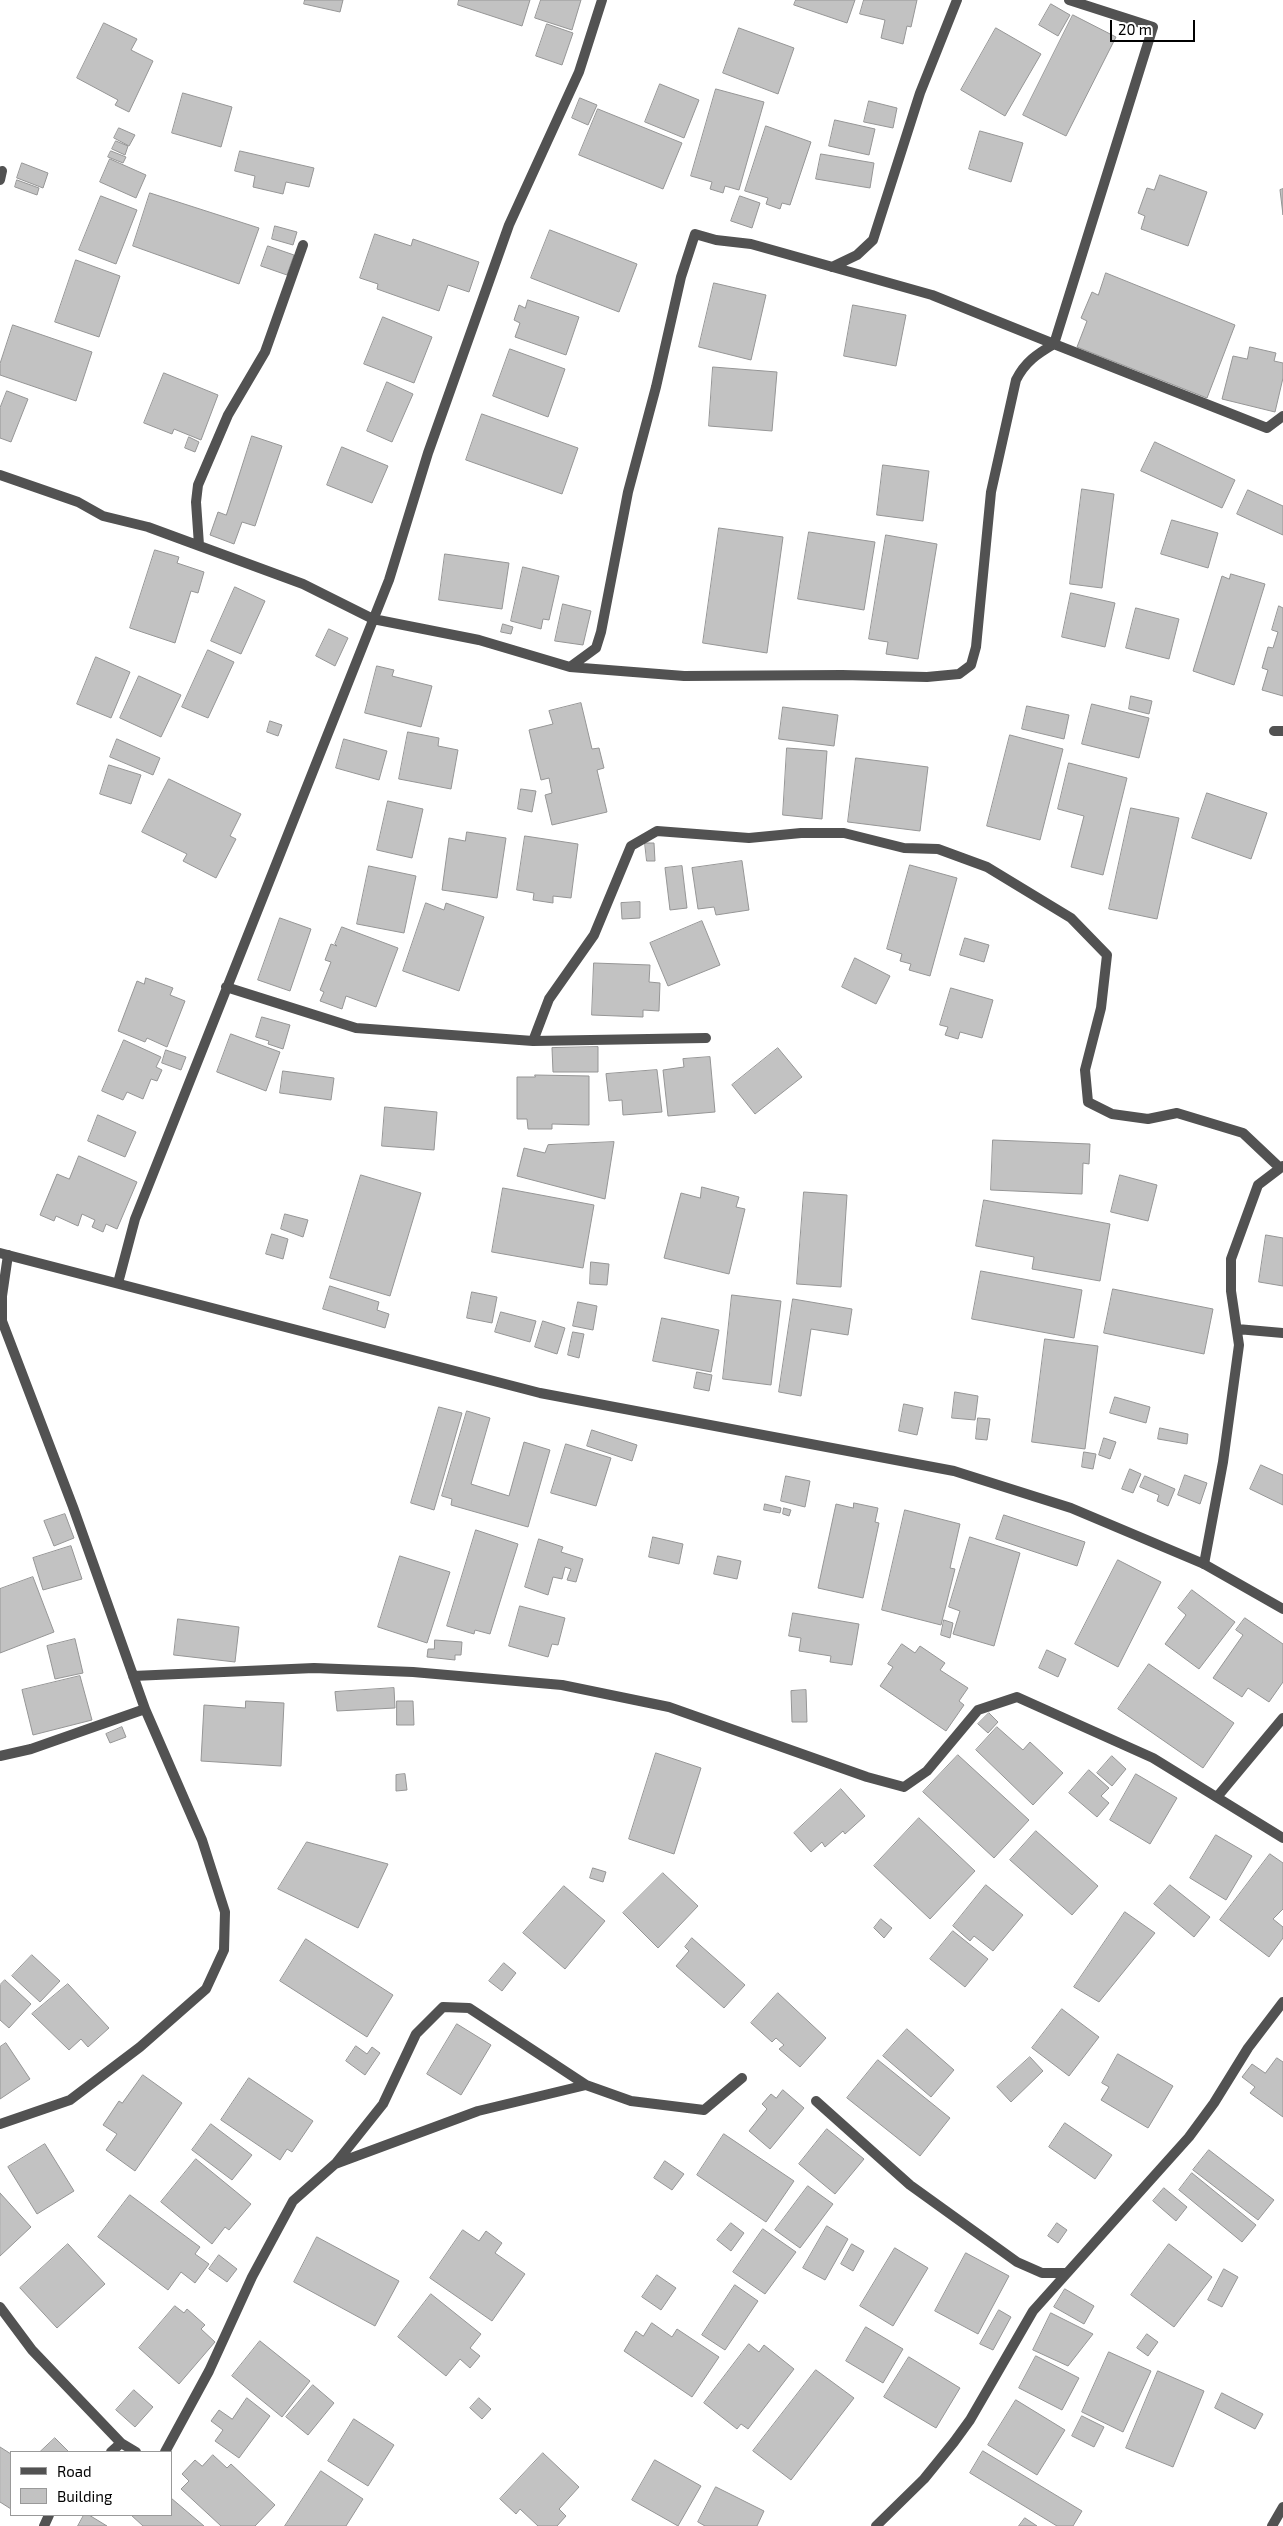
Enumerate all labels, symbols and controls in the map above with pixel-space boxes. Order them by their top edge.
scale bar [1113,10,1198,42]
text: 20 m [1118,20,1152,38]
legend [10,2451,172,2516]
text: Road [57,2462,92,2480]
text: Building [57,2487,112,2505]

